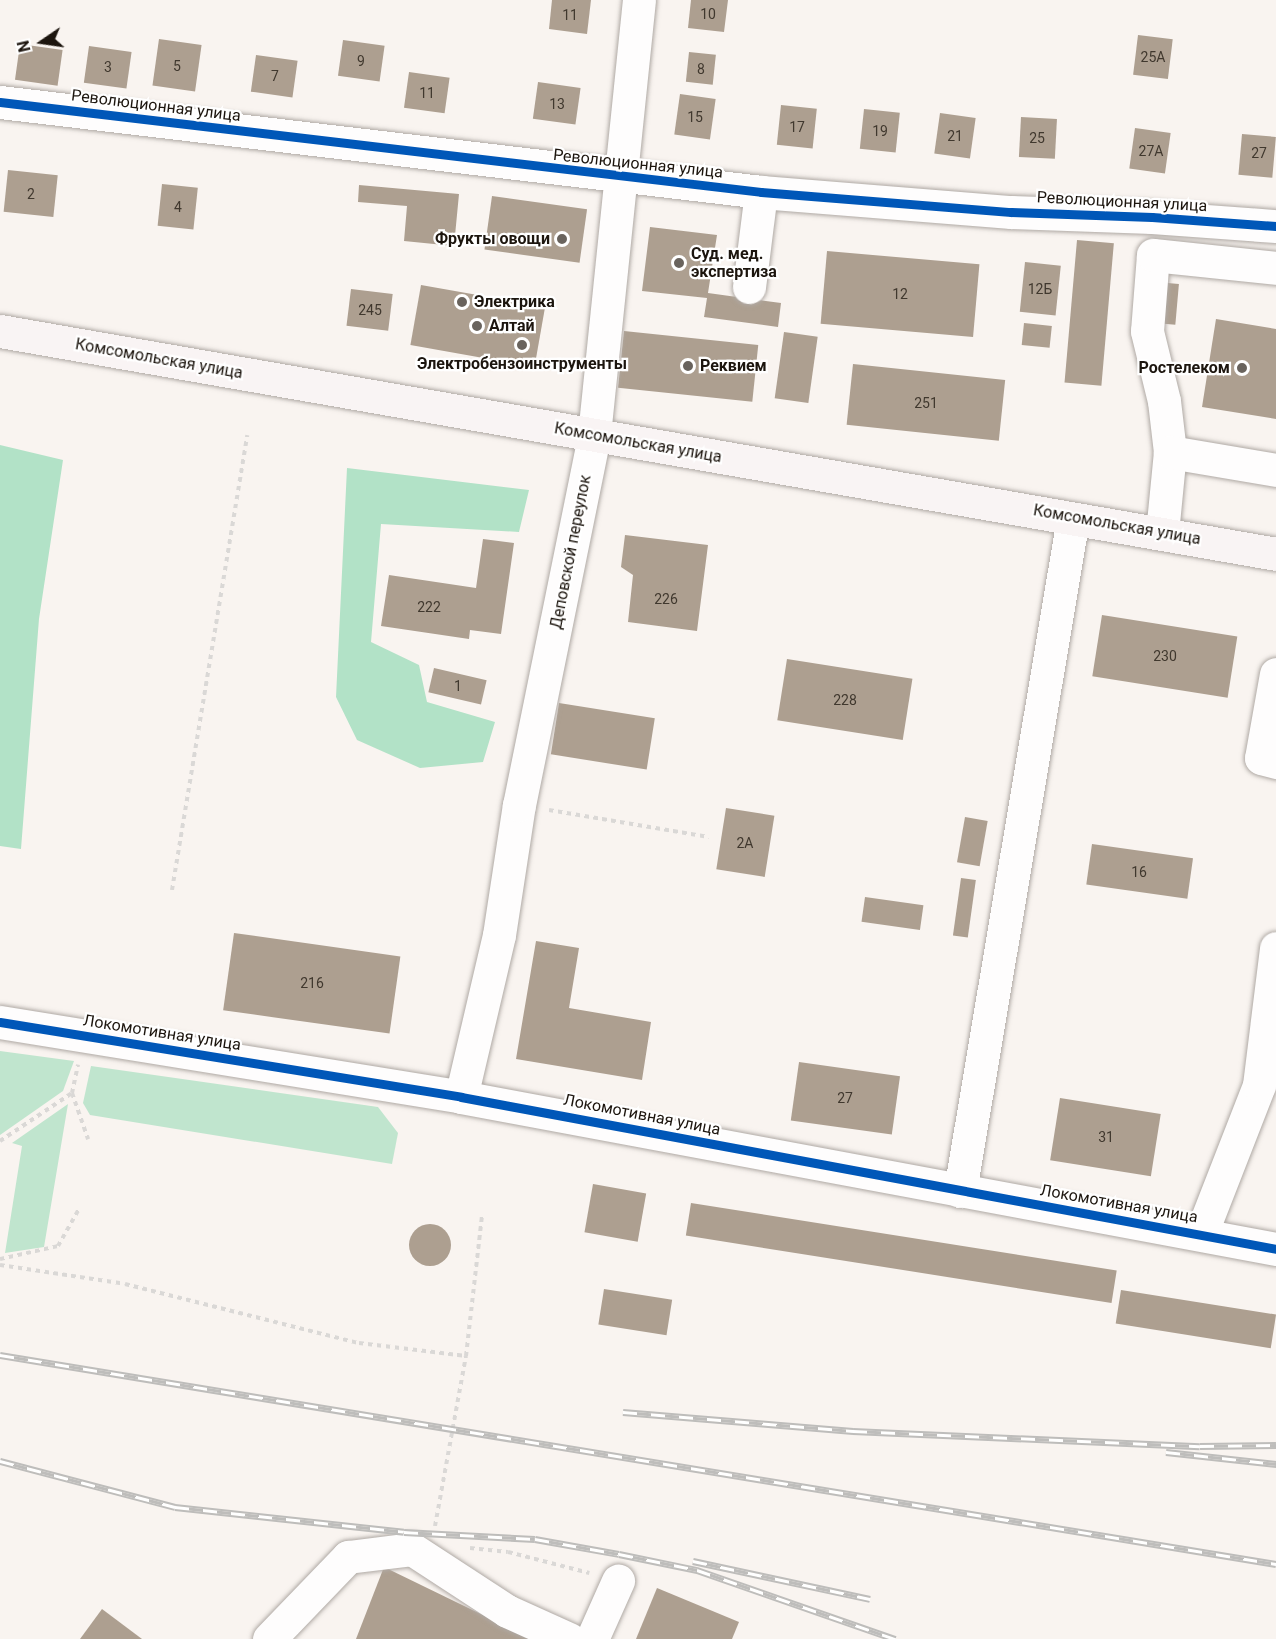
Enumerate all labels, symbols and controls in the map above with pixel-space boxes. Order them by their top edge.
house number: 10 [700,6,716,22]
house number: 11 [562,7,578,23]
north arrow [12,12,72,72]
text: N [13,39,35,54]
house number: 25А [1141,49,1165,65]
house number: 9 [357,53,365,69]
house number: 5 [173,58,181,74]
house number: 3 [104,59,112,75]
house number: 8 [697,61,705,77]
house number: 7 [271,68,279,84]
house number: 11 [419,85,435,101]
street label: Революционная улица [70,86,242,126]
house number: 13 [549,96,565,112]
house number: 15 [687,109,703,125]
house number: 17 [789,119,805,135]
house number: 19 [872,123,888,139]
house number: 21 [947,128,963,144]
house number: 25 [1029,130,1045,146]
house number: 27А [1139,143,1163,159]
house number: 27 [1251,145,1267,161]
street label: Революционная улица [552,146,724,182]
house number: 2 [27,186,35,202]
street label: Революционная улица [1036,188,1208,216]
house number: 4 [174,199,182,215]
place label: Фрукты овощи [435,229,550,249]
marker: Фрукты овощи [555,232,569,246]
place label: Суд. мед. экспертиза [691,244,777,282]
marker: Суд. мед. экспертиза [672,256,686,270]
house number: 12Б [1028,281,1052,297]
house number: 12 [892,286,908,302]
place label: Электрика [474,292,555,312]
marker: Электрика [455,295,469,309]
house number: 245 [358,302,382,318]
place label: Алтай [489,316,535,336]
marker: Алтай [470,319,484,333]
street label: Комсомольская улица [74,335,244,383]
marker: Электробензоинструменты [515,338,529,352]
place label: Электробензоинструменты [417,354,627,374]
place label: Реквием [700,356,767,376]
place label: Ростелеком [1139,358,1230,378]
marker: Реквием [681,359,695,373]
marker: Ростелеком [1235,361,1249,375]
house number: 251 [914,395,938,411]
street label: Комсомольская улица [553,419,723,467]
street label: Деповской переулок [547,473,595,631]
street label: Комсомольская улица [1032,501,1202,549]
house number: 226 [654,591,678,607]
house number: 222 [417,599,441,615]
house number: 230 [1153,648,1177,664]
house number: 1 [454,678,462,694]
house number: 228 [833,692,857,708]
house number: 2А [736,835,754,851]
house number: 16 [1131,864,1147,880]
house number: 216 [300,975,324,991]
street label: Локомотивная улица [82,1011,242,1055]
street label: Локомотивная улица [562,1090,722,1140]
house number: 27 [837,1090,853,1106]
house number: 31 [1098,1129,1114,1145]
street label: Локомотивная улица [1039,1181,1199,1227]

